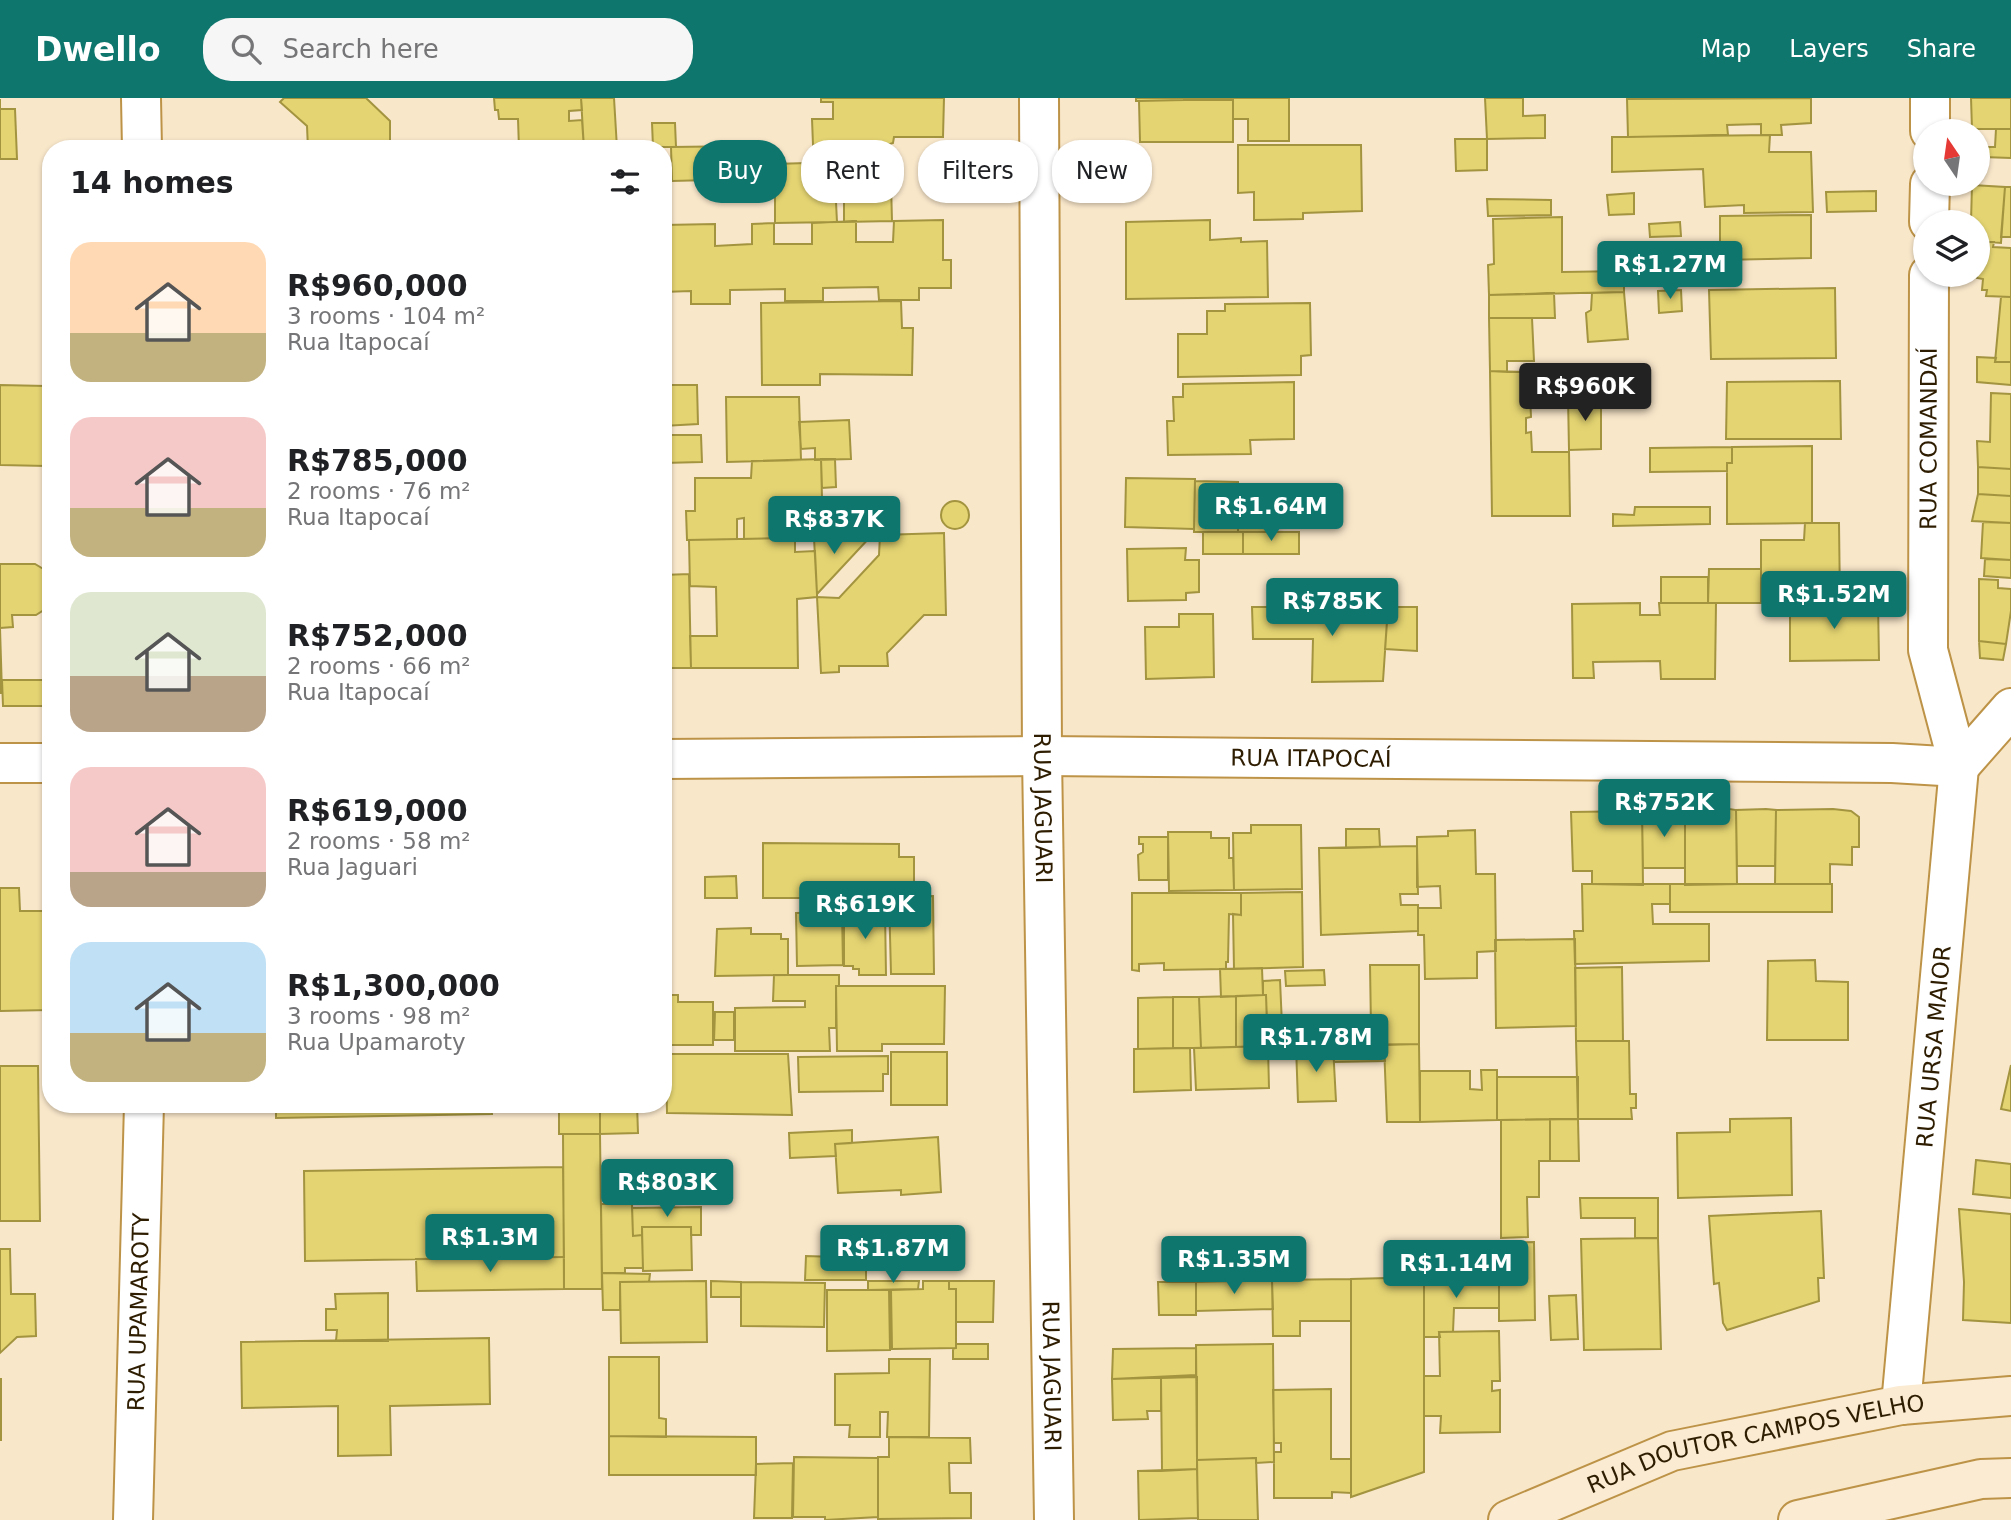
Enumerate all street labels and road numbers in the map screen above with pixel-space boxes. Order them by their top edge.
street label: RUA COMANDAÍ [1915,347,1942,530]
street label: RUA JAGUARI [1029,733,1057,884]
street label: RUA ITAPOCAÍ [1230,745,1392,772]
street label: RUA URSA MAIOR [1911,944,1956,1149]
street label: RUA UPAMAROTY [123,1211,154,1412]
street label: RUA JAGUARI [1038,1300,1066,1452]
street label: RUA DOUTOR CAMPOS VELHO [1583,1390,1926,1498]

